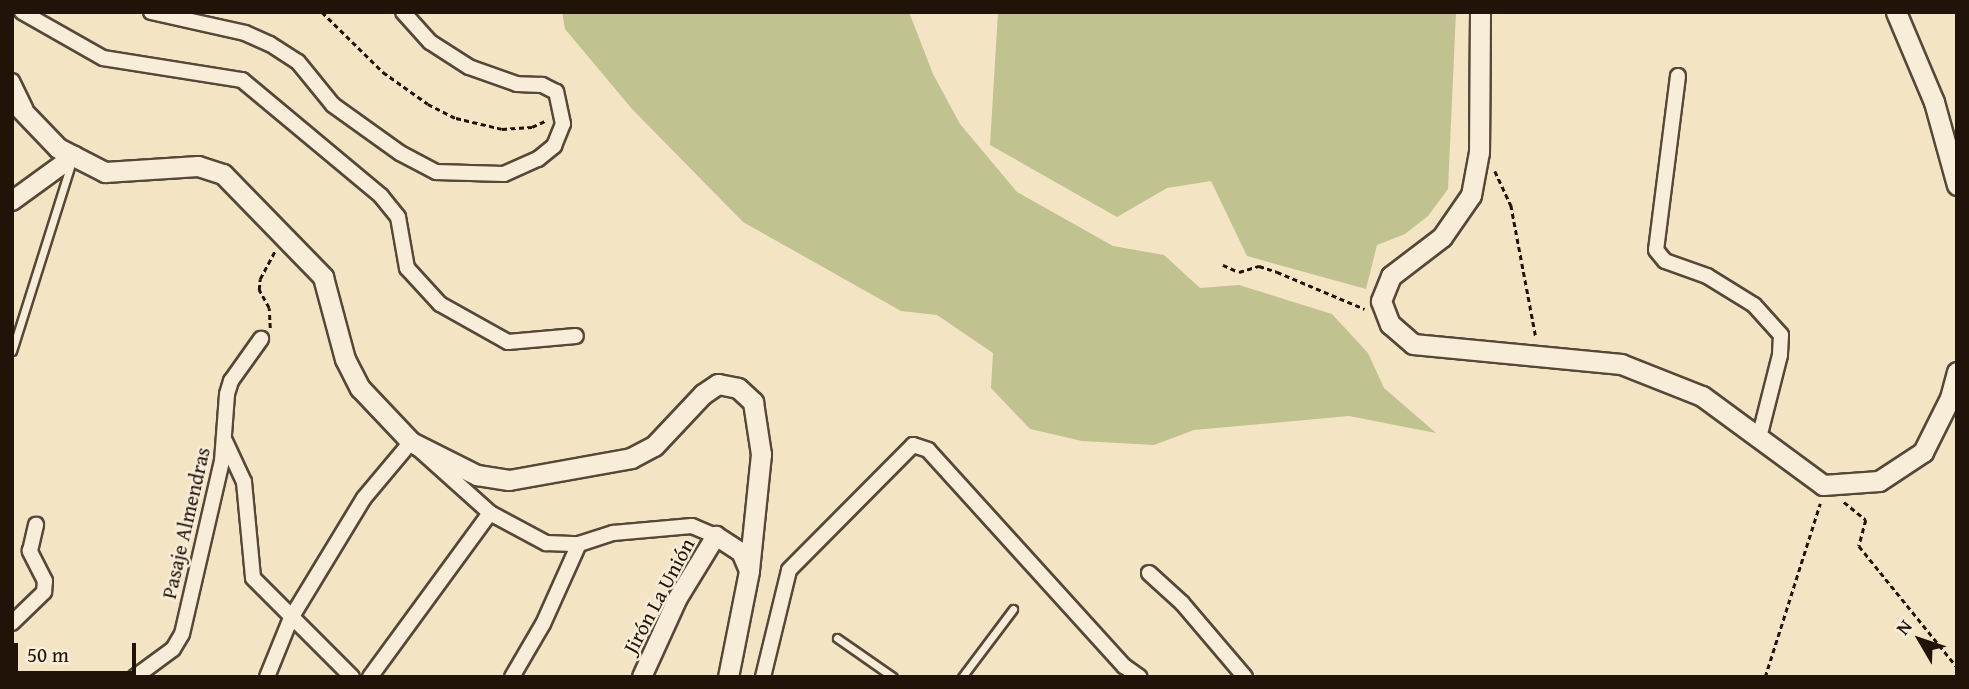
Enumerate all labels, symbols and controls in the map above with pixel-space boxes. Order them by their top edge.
street label: Pasaje Almendras [156,445,216,601]
street label: Jirón La Unión [618,534,700,658]
north arrow [1885,605,1955,675]
text: N [1889,613,1919,641]
scale bar [18,630,140,674]
text: 50 m [27,639,69,670]

